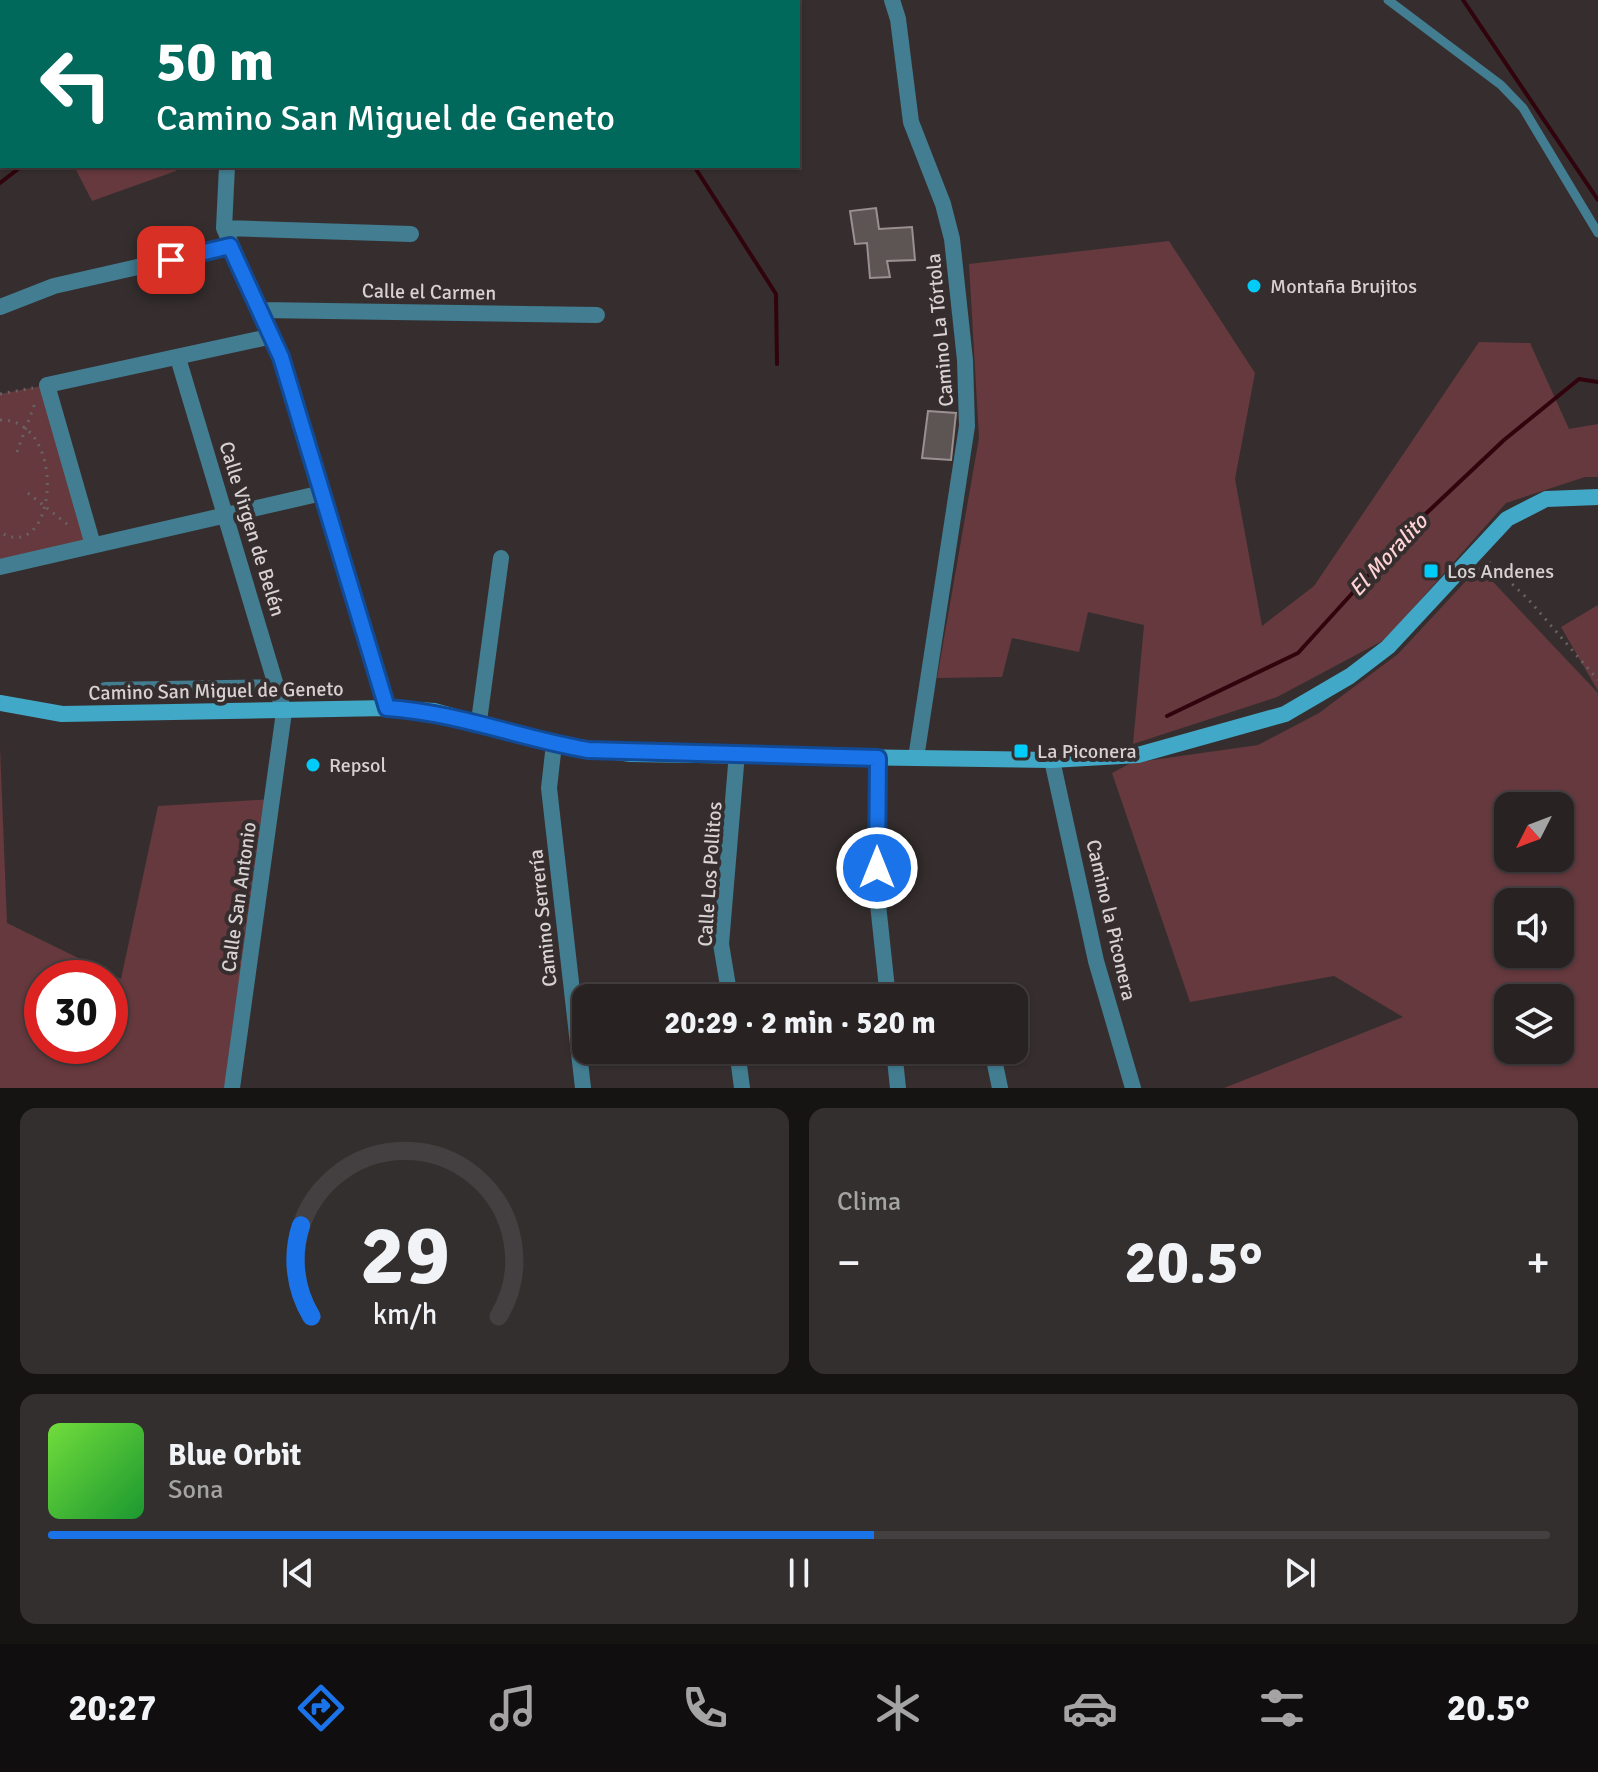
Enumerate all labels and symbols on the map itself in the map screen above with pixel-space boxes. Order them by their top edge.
pin [137,226,205,294]
street label: Camino La Tórtola [921,252,959,408]
place label: Montaña Brujitos [1270,274,1417,299]
marker: Montaña Brujitos [1245,277,1263,295]
street label: Calle el Carmen [362,278,496,306]
street label: Calle Virgen de Belén [214,439,290,619]
water label: El Moralito [1343,507,1434,602]
place label: Los Andenes [1447,559,1554,584]
marker: Los Andenes [1422,562,1440,580]
street label: Camino San Miguel de Geneto [88,676,344,706]
place label: La Piconera [1037,739,1137,764]
marker: La Piconera [1012,742,1030,760]
place label: Repsol [329,753,387,778]
marker: Repsol [304,756,322,774]
north arrow [1494,792,1574,872]
street label: Calle Los Pollitos [692,800,728,947]
street label: Calle San Antonio [216,820,262,974]
position arrow [835,826,919,910]
street label: Camino la Piconera [1080,837,1142,1003]
street label: Camino Serrería [523,848,563,988]
speed limit sign: 30 [24,960,128,1064]

